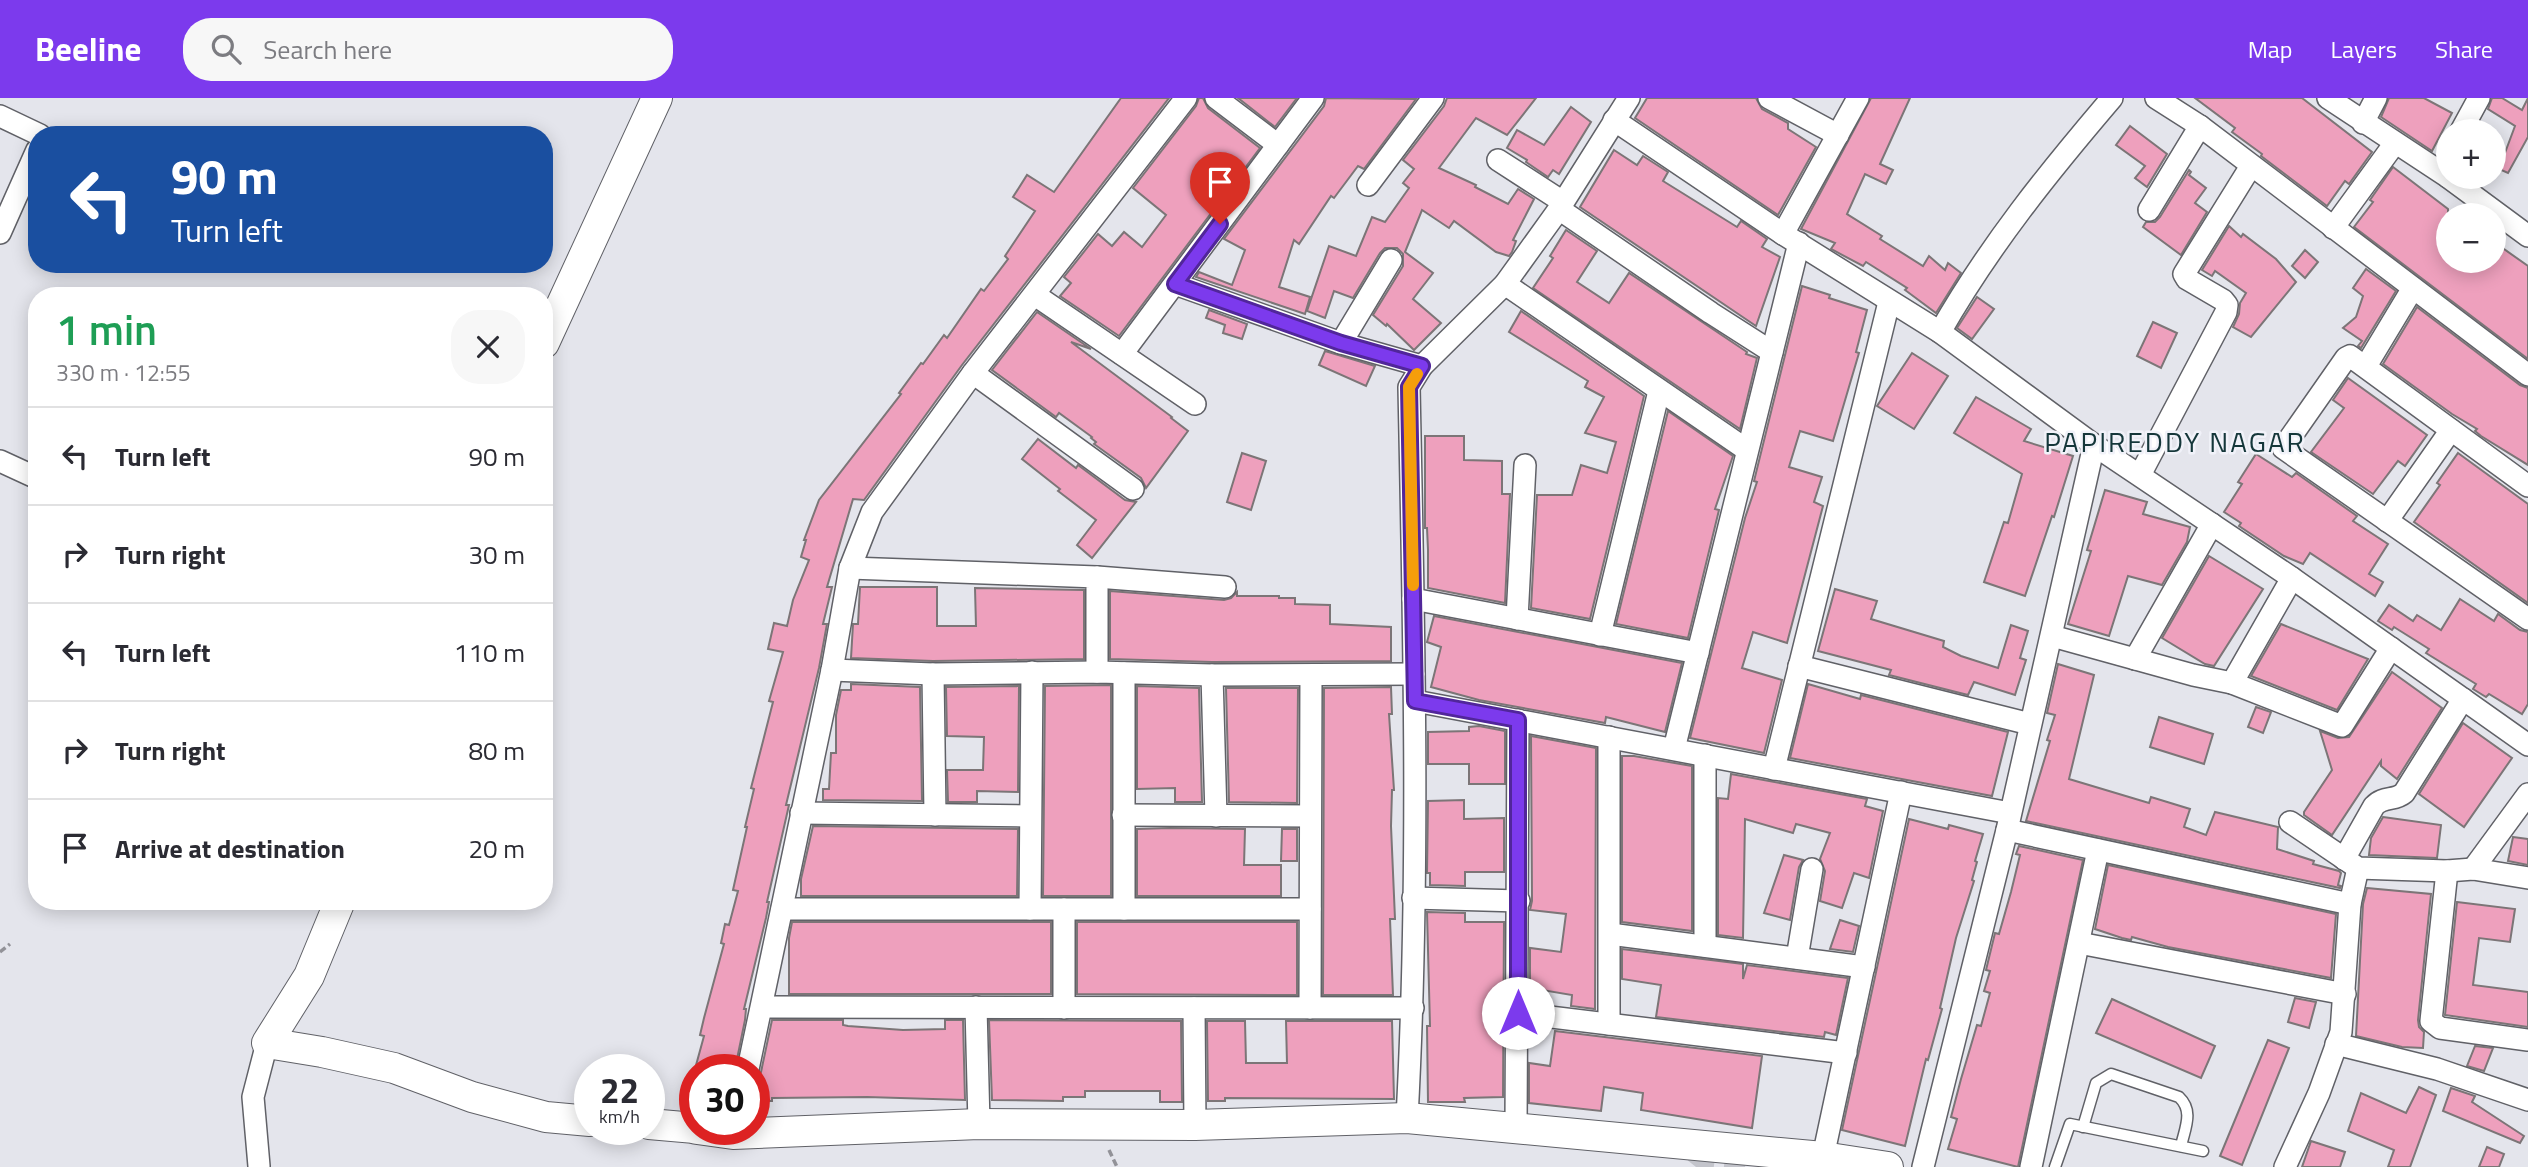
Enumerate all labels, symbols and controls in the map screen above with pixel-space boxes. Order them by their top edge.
search box [183,18,673,81]
text: Beeline [35,24,141,74]
icon: search [207,30,245,68]
text: Search here [263,30,392,69]
text: Map [2248,31,2293,67]
text: Layers [2331,31,2397,67]
text: Share [2435,31,2493,67]
map controls [2436,119,2506,273]
button: + [2436,119,2506,189]
text: 90 m [171,138,278,213]
pin [1190,152,1250,224]
icon: left [56,154,147,245]
icon: arrive [1201,163,1239,201]
button: − [2436,203,2506,273]
text: Turn left [171,206,283,254]
text: 1 min [56,297,157,361]
button: close [451,310,525,384]
text: 330 m · 12:55 [56,355,191,390]
district label: PAPIREDDY NAGAR [2044,420,2306,463]
icon: left [56,437,94,475]
text: Turn left [115,437,210,476]
text: 90 m [468,437,525,476]
icon: right [56,535,94,573]
text: Turn right [115,535,226,574]
text: 30 m [468,535,525,574]
icon: left [56,633,94,671]
text: Turn left [115,633,210,672]
text: 110 m [454,633,525,672]
icon: right [56,731,94,769]
text: Turn right [115,731,226,770]
text: 80 m [468,731,525,770]
icon: arrive [56,829,94,867]
text: Arrive at destination [115,829,345,868]
text: 20 m [468,829,525,868]
position arrow [1481,976,1555,1050]
speed limit sign: 30 [679,1054,770,1145]
text: 22 [600,1063,639,1117]
text: km/h [599,1103,640,1130]

